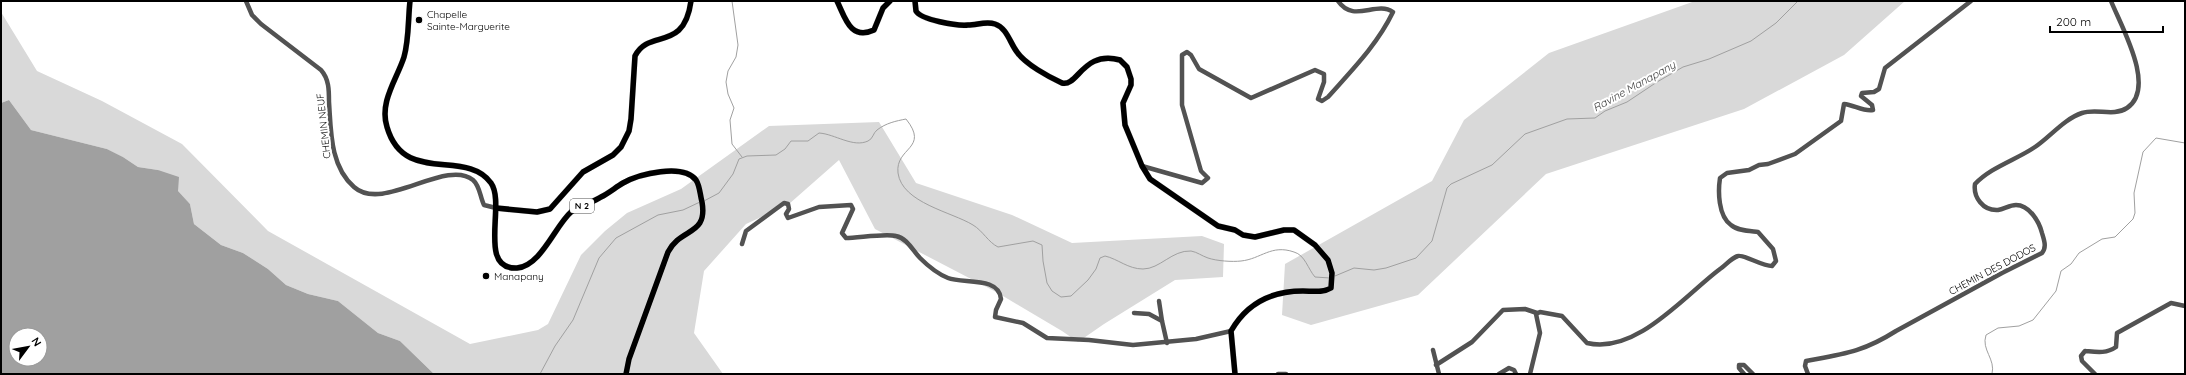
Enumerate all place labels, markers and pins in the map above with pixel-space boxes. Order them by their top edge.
place label: Chapelle Sainte-Marguerite [427,8,510,33]
marker: Chapelle Sainte-Marguerite [414,15,424,25]
place label: Manapany [494,270,544,283]
marker: Manapany [481,271,491,281]

